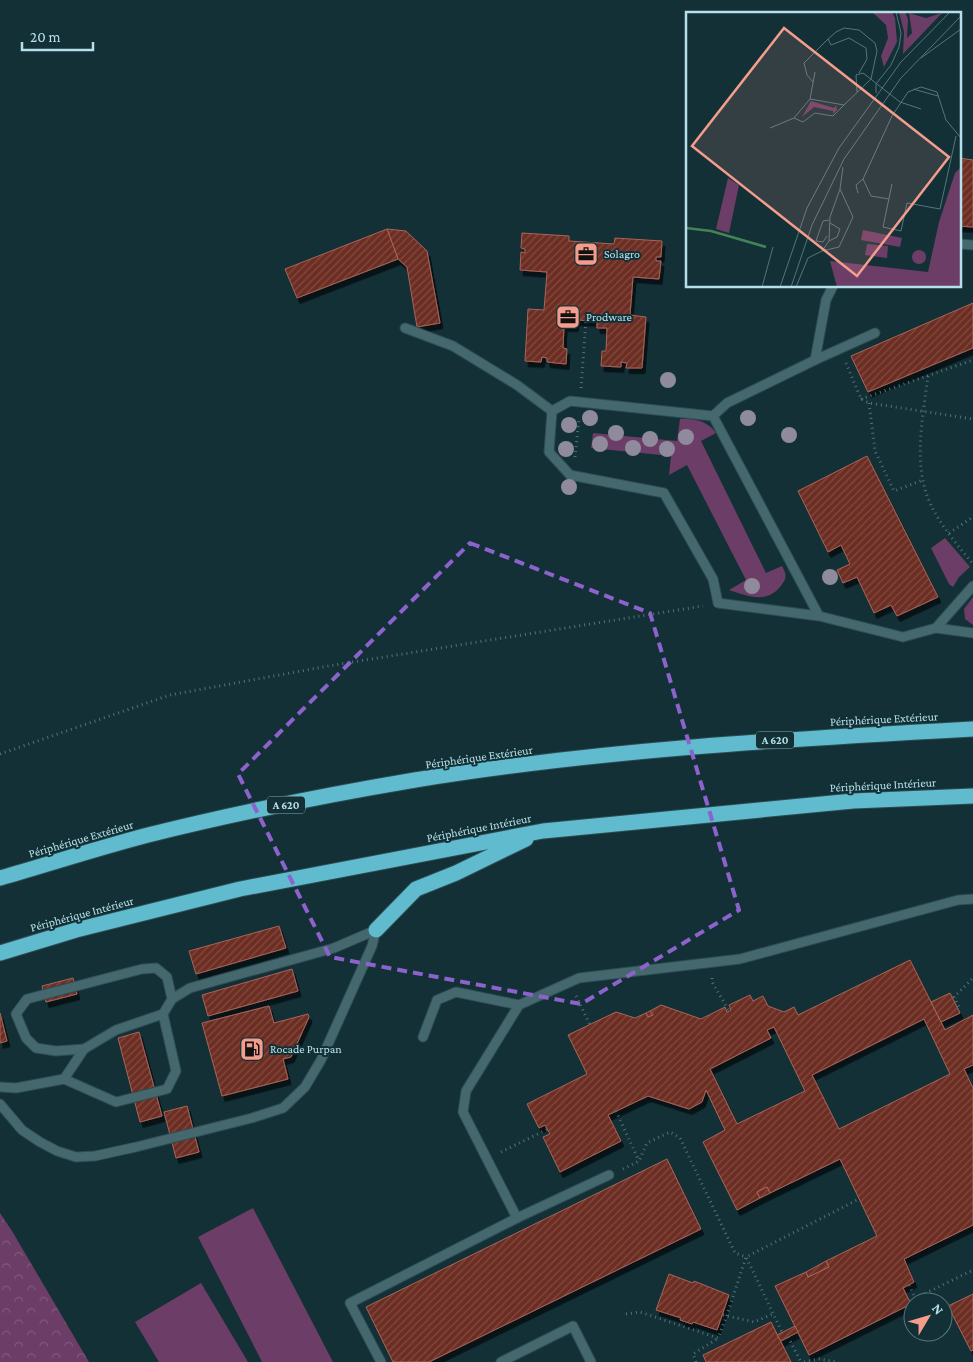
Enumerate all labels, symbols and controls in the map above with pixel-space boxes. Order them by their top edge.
inset map [686,12,960,288]
scale bar [22,20,94,52]
text: 20 m [30,29,61,45]
office icon: Solagro [573,241,599,267]
place label: Solagro [604,247,640,261]
office icon: Prodware [555,304,581,330]
place label: Prodware [586,310,632,324]
street label: Périphérique Extérieur [830,709,939,729]
road number: A 620 [756,732,794,748]
street label: Périphérique Extérieur [424,742,534,771]
street label: Périphérique Intérieur [829,775,937,795]
road number: A 620 [267,796,305,814]
street label: Périphérique Intérieur [425,811,533,845]
street label: Périphérique Extérieur [27,817,136,861]
street label: Périphérique Intérieur [29,893,136,935]
fuel station icon: Rocade Purpan [239,1036,265,1062]
place label: Rocade Purpan [270,1042,342,1056]
north arrow [903,1292,953,1342]
text: N [929,1300,948,1318]

